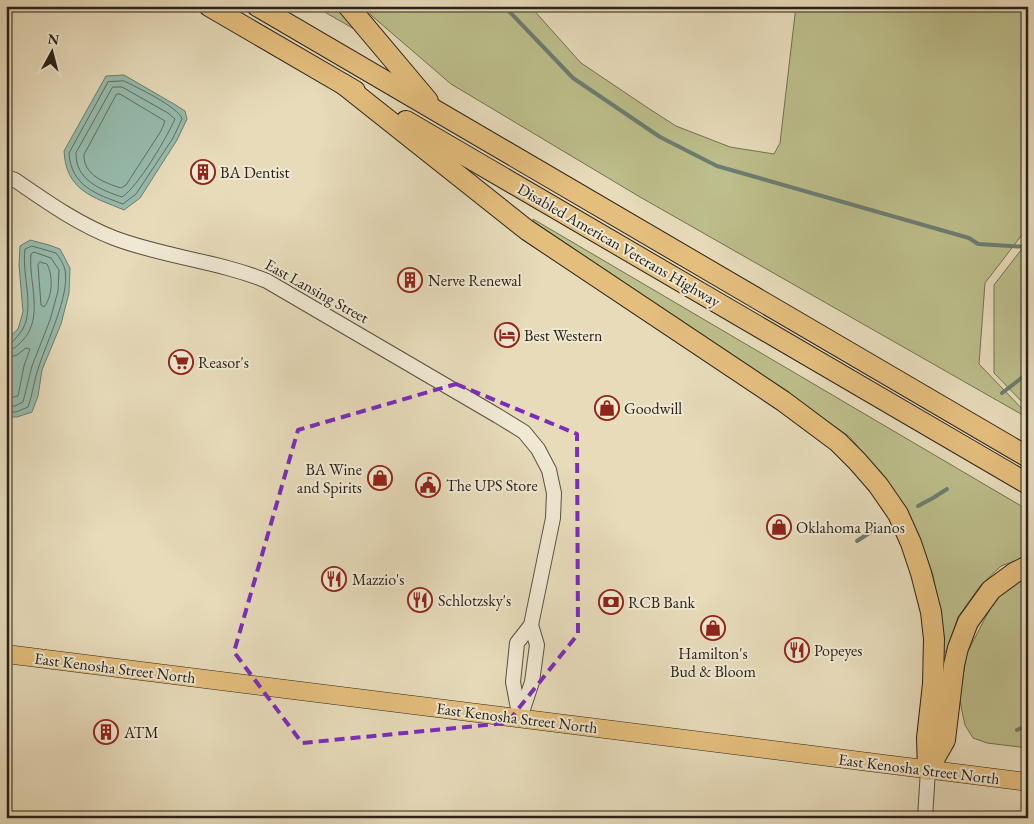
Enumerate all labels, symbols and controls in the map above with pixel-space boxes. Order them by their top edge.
north arrow [28,28,78,78]
text: N [47,29,61,49]
building icon: BA Dentist [190,159,216,185]
place label: BA Dentist [220,162,290,183]
street label: Disabled American Veterans Highway [514,178,725,312]
street label: East Lansing Street [261,254,373,328]
building icon: Nerve Renewal [397,267,423,293]
place label: Nerve Renewal [428,270,522,291]
hotel icon: Best Western [494,322,520,348]
place label: Best Western [524,325,603,346]
supermarket icon: Reasor's [168,349,194,375]
place label: Reasor's [198,352,249,373]
shop icon: Goodwill [594,395,620,421]
place label: Goodwill [624,398,682,419]
place label: BA Wine and Spirits [297,459,362,498]
shop icon: BA Wine and Spirits [367,465,393,491]
public building icon: The UPS Store [415,472,441,498]
place label: The UPS Store [446,475,538,496]
shop icon: Oklahoma Pianos [766,514,792,540]
place label: Oklahoma Pianos [796,517,905,538]
restaurant icon: Mazzio's [321,566,347,592]
place label: Mazzio's [352,569,404,590]
restaurant icon: Schlotzsky's [407,587,433,613]
bank icon: RCB Bank [598,589,624,615]
place label: Schlotzsky's [438,590,511,611]
place label: RCB Bank [628,592,696,613]
shop icon: Hamilton's Bud & Bloom [700,615,726,641]
restaurant icon: Popeyes [784,637,810,663]
place label: Popeyes [814,640,863,661]
place label: Hamilton's Bud & Bloom [670,643,757,682]
street label: East Kenosha Street North [33,648,197,688]
street label: East Kenosha Street North [435,698,599,738]
building icon: ATM [93,719,119,745]
place label: ATM [123,722,159,743]
street label: East Kenosha Street North [837,749,1001,789]

